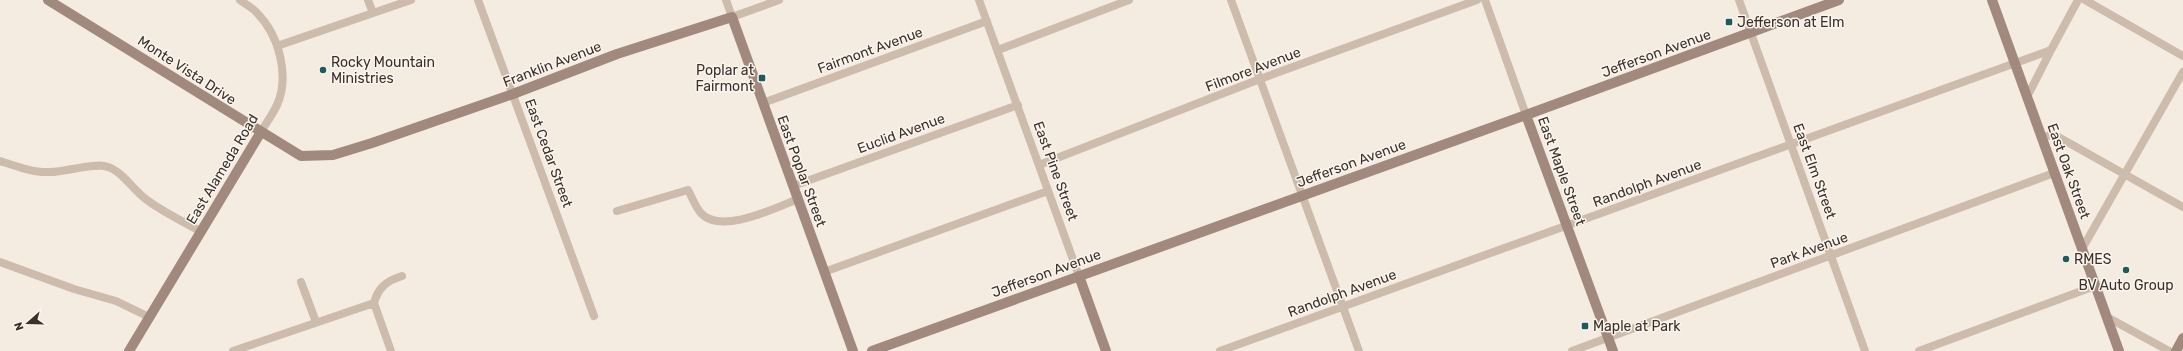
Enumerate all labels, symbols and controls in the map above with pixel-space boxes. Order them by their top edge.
place label: Jefferson at Elm [1737,14,1844,31]
marker: Jefferson at Elm [1724,17,1734,27]
street label: Fairmont Avenue [815,24,925,77]
street label: Jefferson Avenue [1599,26,1713,81]
street label: Monte Vista Drive [134,32,239,109]
street label: Franklin Avenue [501,38,604,91]
street label: Filmore Avenue [1203,43,1303,95]
place label: Rocky Mountain Ministries [331,54,435,87]
place label: Poplar at Fairmont [695,62,755,95]
marker: Rocky Mountain Ministries [318,65,328,75]
marker: Poplar at Fairmont [757,73,767,83]
street label: East Cedar Street [521,97,576,210]
street label: Euclid Avenue [855,110,947,157]
street label: East Alameda Road [183,111,262,227]
street label: East Poplar Street [773,113,830,230]
street label: East Maple Street [1534,114,1589,228]
street label: East Pine Street [1030,119,1082,224]
street label: East Elm Street [1789,121,1840,222]
street label: East Oak Street [2043,121,2094,222]
street label: Jefferson Avenue [1294,136,1408,191]
street label: Randolph Avenue [1591,156,1704,211]
street label: Park Avenue [1768,229,1850,272]
street label: Jefferson Avenue [989,246,1103,301]
place label: RMES [2074,251,2112,268]
marker: RMES [2061,254,2071,264]
marker: BV Auto Group [2121,265,2131,275]
street label: Randolph Avenue [1286,266,1399,321]
place label: BV Auto Group [2078,277,2174,294]
north arrow [8,303,48,343]
place label: Maple at Park [1593,318,1681,335]
text: N [12,320,27,332]
marker: Maple at Park [1580,321,1590,331]

